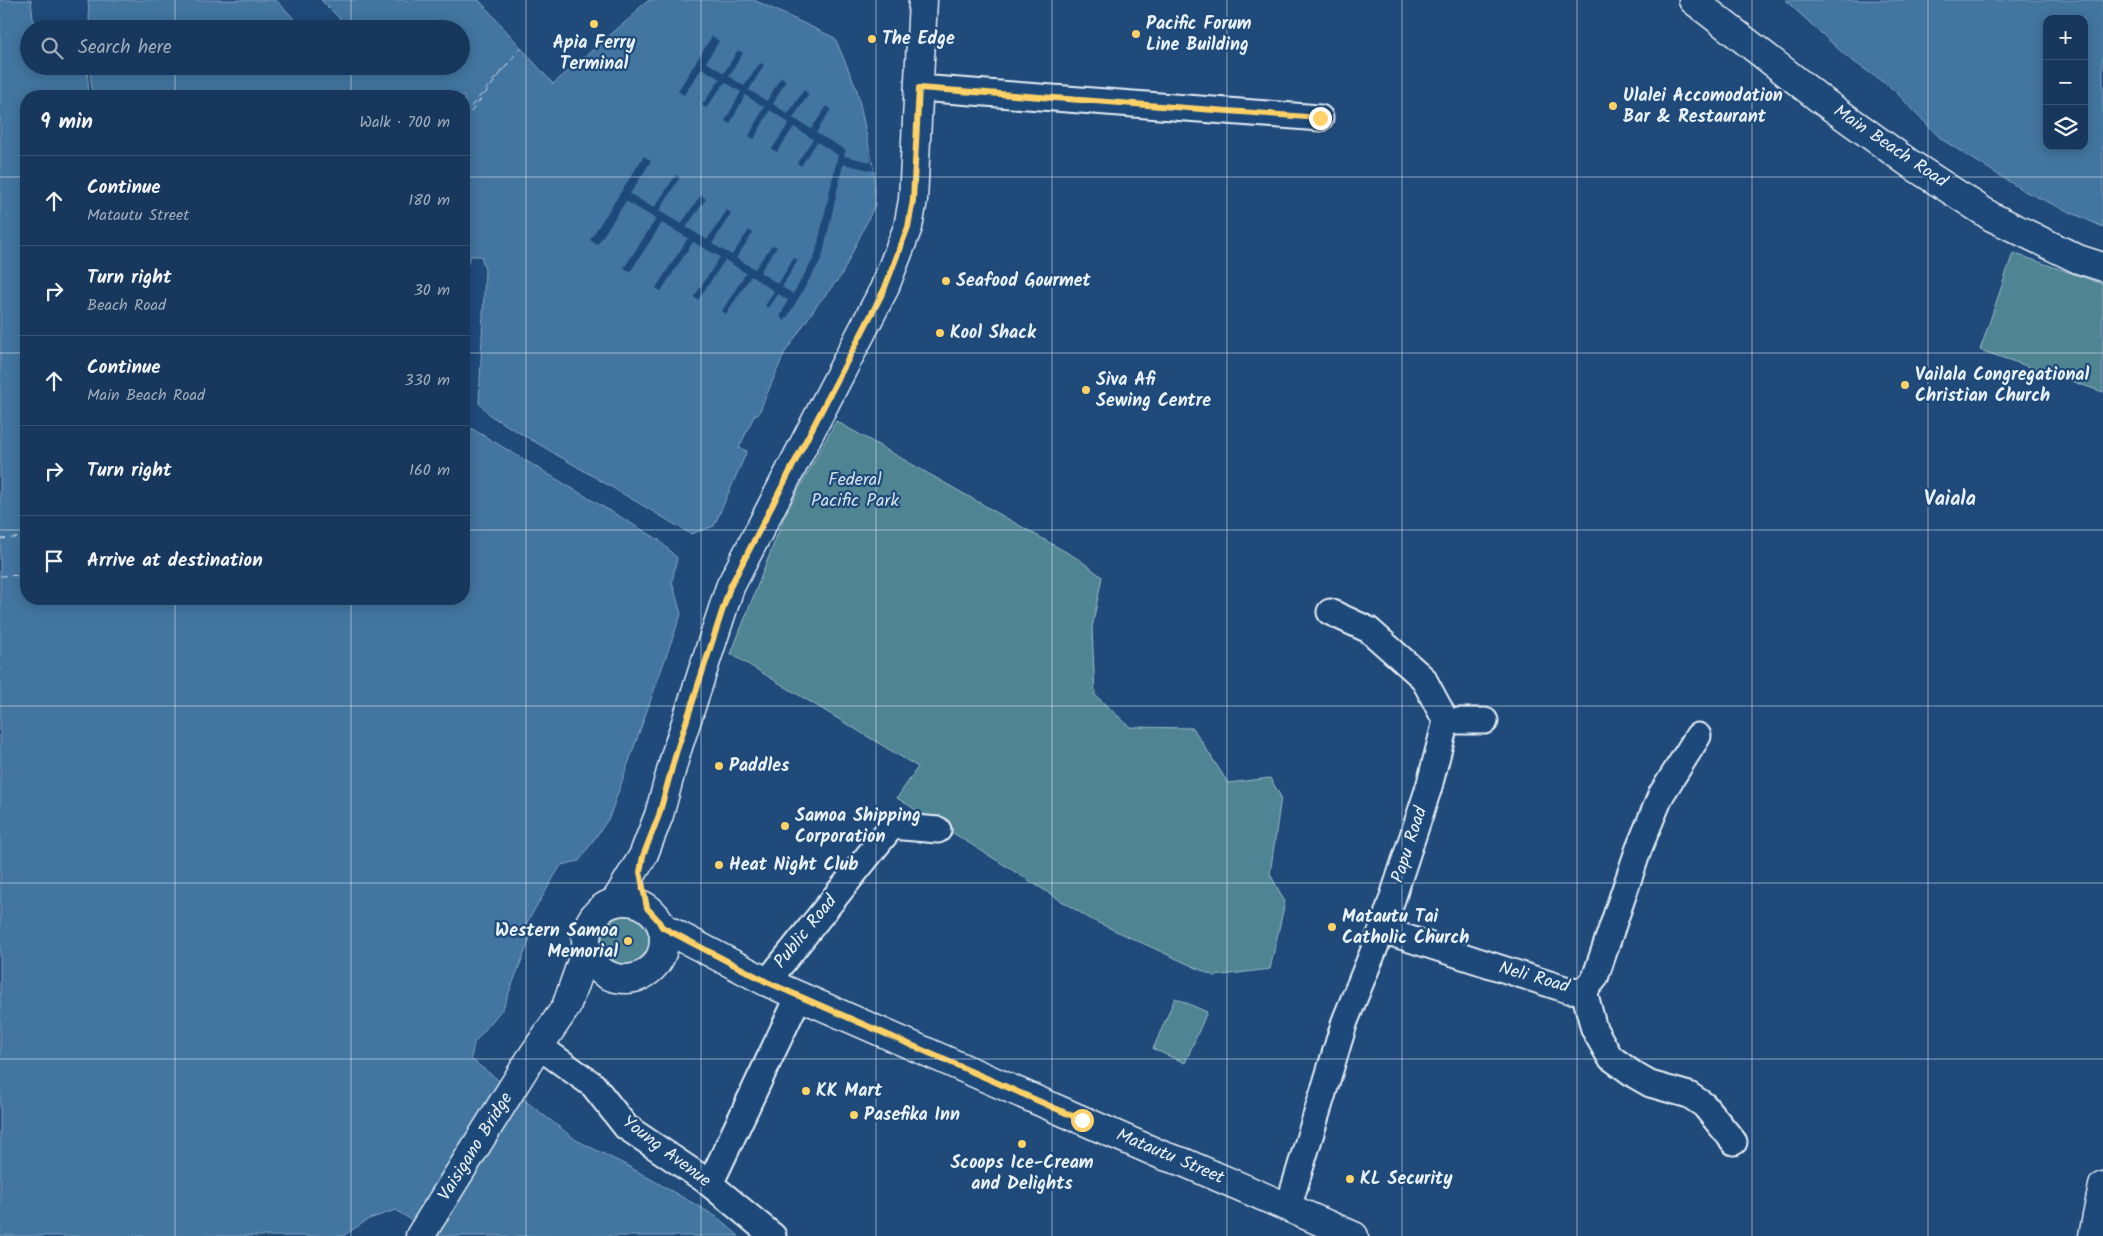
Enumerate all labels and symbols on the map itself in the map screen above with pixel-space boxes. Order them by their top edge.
place label: Pacific Forum Line Building [1146,10,1252,60]
marker: Apia Ferry Terminal [588,18,600,30]
place label: The Edge [882,25,955,54]
marker: Pacific Forum Line Building [1130,28,1142,40]
place label: Apia Ferry Terminal [553,29,636,79]
marker: The Edge [866,33,878,45]
place label: Ulalei Accomodation Bar & Restaurant [1623,82,1783,132]
street label: Main Beach Road [1827,98,1954,197]
marker: Ulalei Accomodation Bar & Restaurant [1607,100,1619,112]
route end [1309,107,1332,130]
place label: Seafood Gourmet [956,267,1092,296]
marker: Seafood Gourmet [940,275,952,287]
place label: Kool Shack [950,319,1037,348]
marker: Kool Shack [934,327,946,339]
place label: Vailala Congregational Christian Church [1915,361,2090,411]
place label: Siva Afi Sewing Centre [1096,366,1211,416]
marker: Vailala Congregational Christian Church [1899,379,1911,391]
marker: Siva Afi Sewing Centre [1080,384,1092,396]
park label: Federal Pacific Park [811,466,899,516]
district label: Vaiala [1924,484,1976,516]
place label: Paddles [729,752,790,781]
marker: Paddles [713,760,725,772]
place label: Samoa Shipping Corporation [795,802,921,852]
street label: Papu Road [1384,802,1436,887]
marker: Samoa Shipping Corporation [779,820,791,832]
place label: Heat Night Club [729,851,858,880]
marker: Heat Night Club [713,859,725,871]
street label: Public Road [767,888,846,975]
place label: Matautu Tai Catholic Church [1342,903,1469,953]
place label: Western Samoa Memorial [495,917,618,967]
marker: Matautu Tai Catholic Church [1326,921,1338,933]
marker: Western Samoa Memorial [622,935,634,947]
street label: Neli Road [1495,954,1574,1002]
place label: KK Mart [816,1077,883,1106]
marker: KK Mart [800,1085,812,1097]
street label: Vaisigano Bridge [431,1087,521,1207]
place label: Pasefika Inn [864,1101,960,1130]
street label: Young Avenue [615,1109,717,1195]
marker: Pasefika Inn [848,1109,860,1121]
route start [1071,1109,1094,1132]
street label: Matautu Street [1111,1121,1230,1193]
marker: Scoops Ice-Cream and Delights [1016,1138,1028,1150]
place label: Scoops Ice-Cream and Delights [950,1149,1094,1199]
place label: KL Security [1360,1165,1453,1194]
marker: KL Security [1344,1173,1356,1185]

